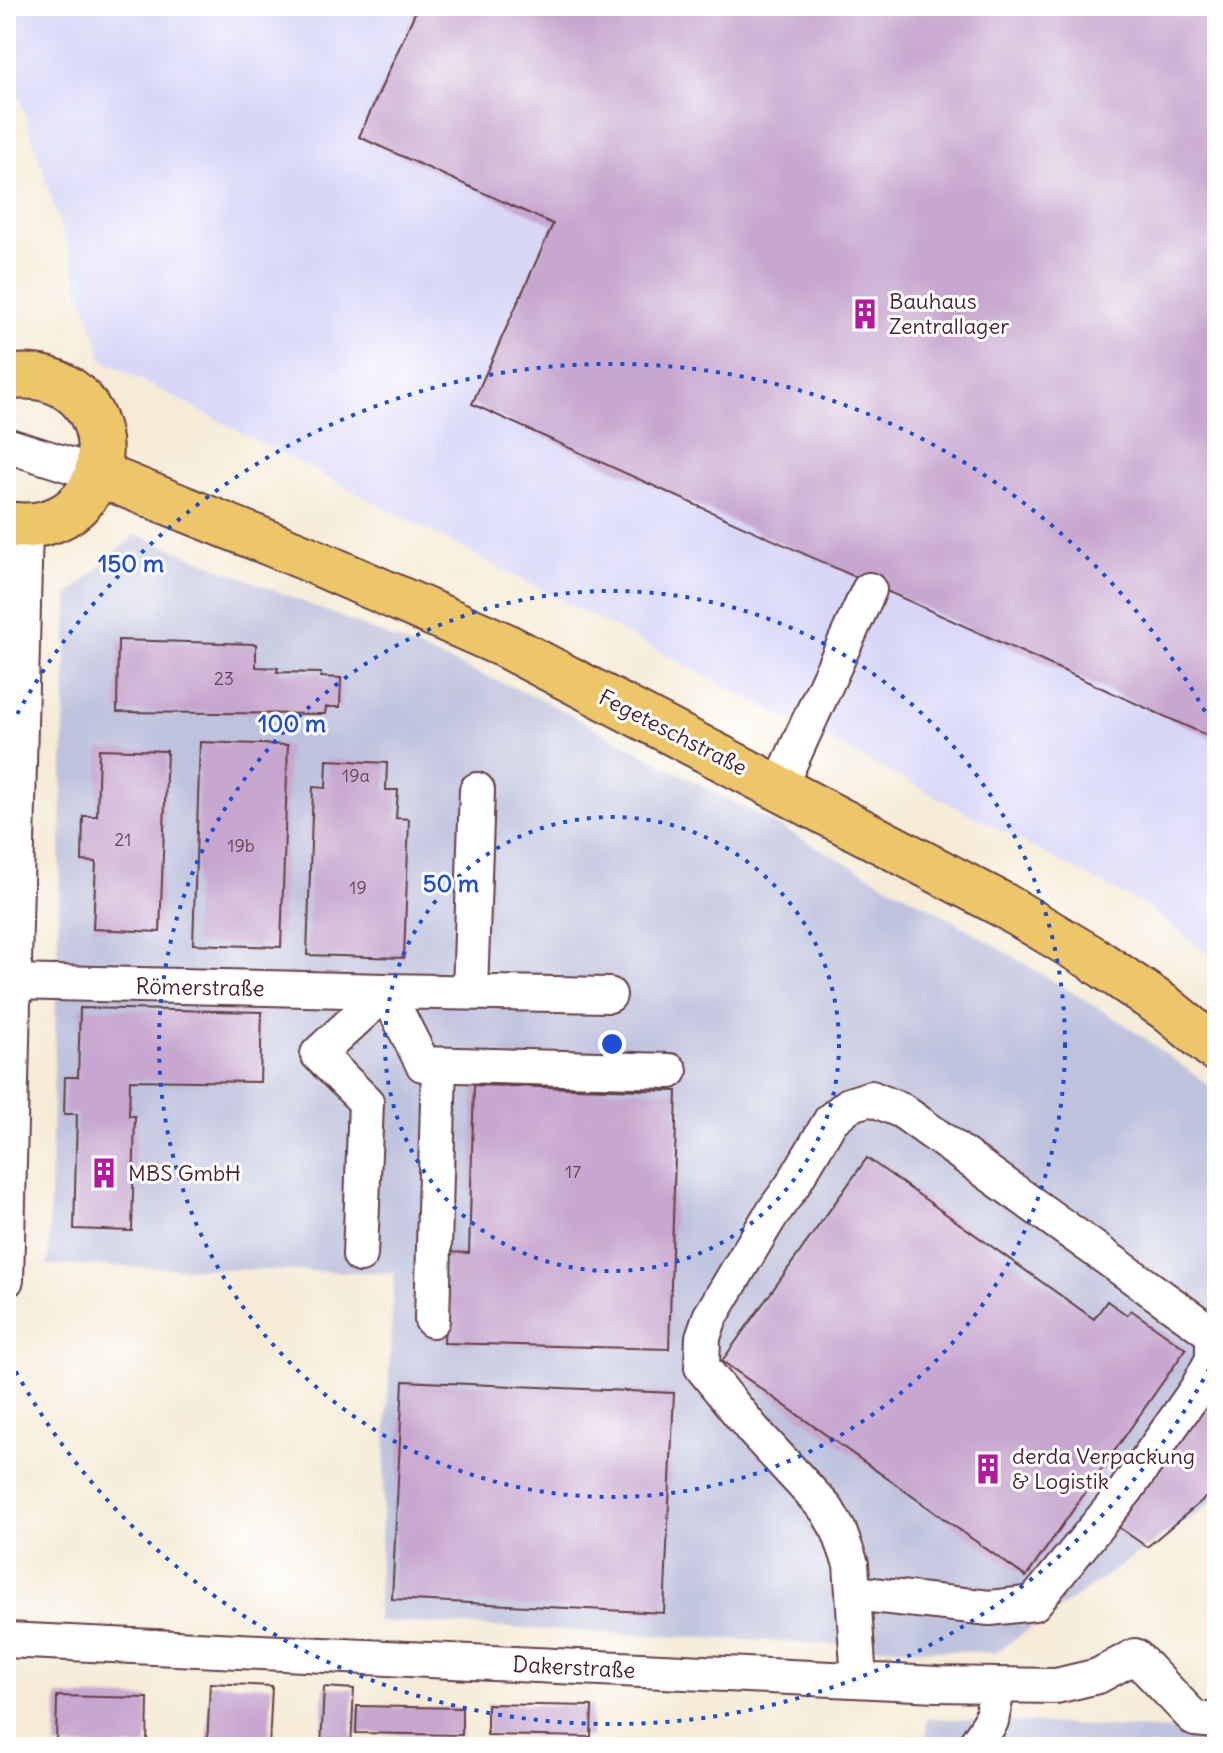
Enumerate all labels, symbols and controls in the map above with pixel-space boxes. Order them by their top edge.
place label: Bauhaus Zentrallager [889,287,1009,340]
building icon: Bauhaus Zentrallager [848,297,882,331]
text: 150 m [98,548,164,578]
house number: 23 [214,667,234,690]
street label: Fegeteschstraße [594,683,752,781]
text: 100 m [258,708,326,738]
house number: 19a [342,764,370,787]
house number: 21 [114,828,132,851]
house number: 19b [227,834,255,857]
text: 50 m [423,868,479,898]
house number: 19 [349,876,367,899]
street label: Römerstraße [135,972,265,1002]
centre of rings [598,1030,626,1058]
building icon: MBS GmbH [87,1156,121,1190]
place label: MBS GmbH [128,1159,241,1187]
house number: 17 [565,1160,581,1183]
place label: derda Verpackung & Logistik [1012,1442,1195,1495]
building icon: derda Verpackung & Logistik [971,1452,1005,1486]
street label: Dakerstraße [512,1650,636,1684]

